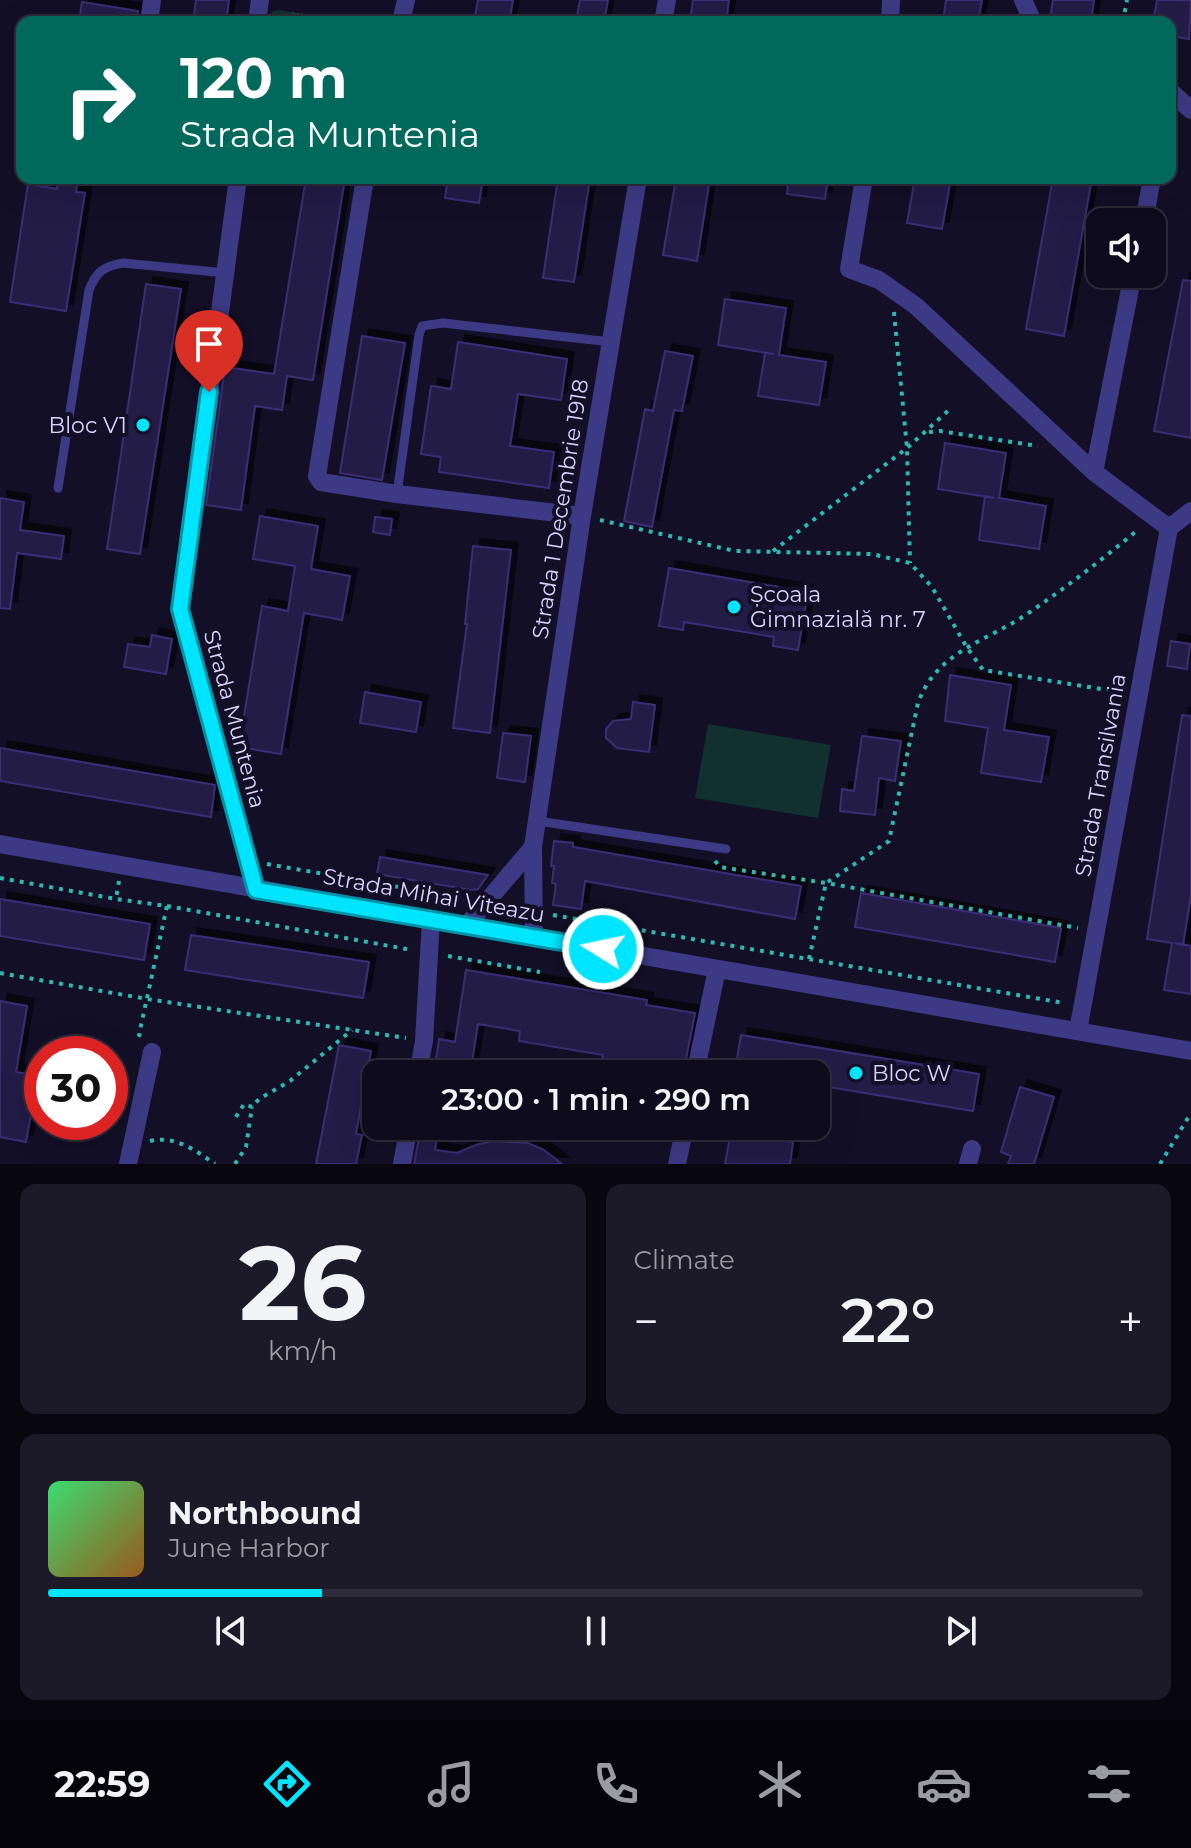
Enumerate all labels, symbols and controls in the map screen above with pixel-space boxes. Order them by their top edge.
text: 120 m [180,44,348,112]
icon: right [48,48,152,152]
text: Strada Muntenia [180,112,480,156]
map controls [1086,208,1166,288]
button: sound [1086,208,1166,288]
pin [175,310,243,392]
icon: arrive [187,322,231,366]
street label: Strada 1 Decembrie 1918 [527,377,594,641]
place label: Bloc V1 [49,412,127,439]
marker: Bloc V1 [134,416,152,434]
place label: Școala Gimnazială nr. 7 [750,581,926,633]
marker: Școala Gimnazială nr. 7 [725,598,743,616]
street label: Strada Muntenia [198,627,271,811]
street label: Strada Transilvania [1069,671,1132,879]
street label: Strada Mihai Viteazu [321,863,547,928]
position arrow [561,907,645,991]
speed limit sign: 30 [24,1036,128,1140]
place label: Bloc W [872,1060,951,1087]
marker: Bloc W [847,1064,865,1082]
text: 23:00 · 1 min · 290 m [441,1081,751,1118]
text: 26 [239,1219,367,1346]
text: Climate [634,1244,735,1276]
text: 22° [841,1284,936,1357]
text: − [634,1294,659,1348]
text: + [1118,1294,1143,1348]
text: km/h [268,1335,337,1367]
text: Northbound [168,1495,362,1532]
text: June Harbor [168,1532,330,1564]
icon: previous [209,1609,253,1653]
icon: pause [574,1609,618,1653]
icon: next [939,1609,983,1653]
icon: directions [259,1756,315,1812]
icon: music [423,1756,479,1812]
icon: phone [588,1756,644,1812]
icon: climate [752,1756,808,1812]
icon: car [916,1756,972,1812]
icon: filters [1081,1756,1137,1812]
text: 22:59 [54,1762,150,1806]

